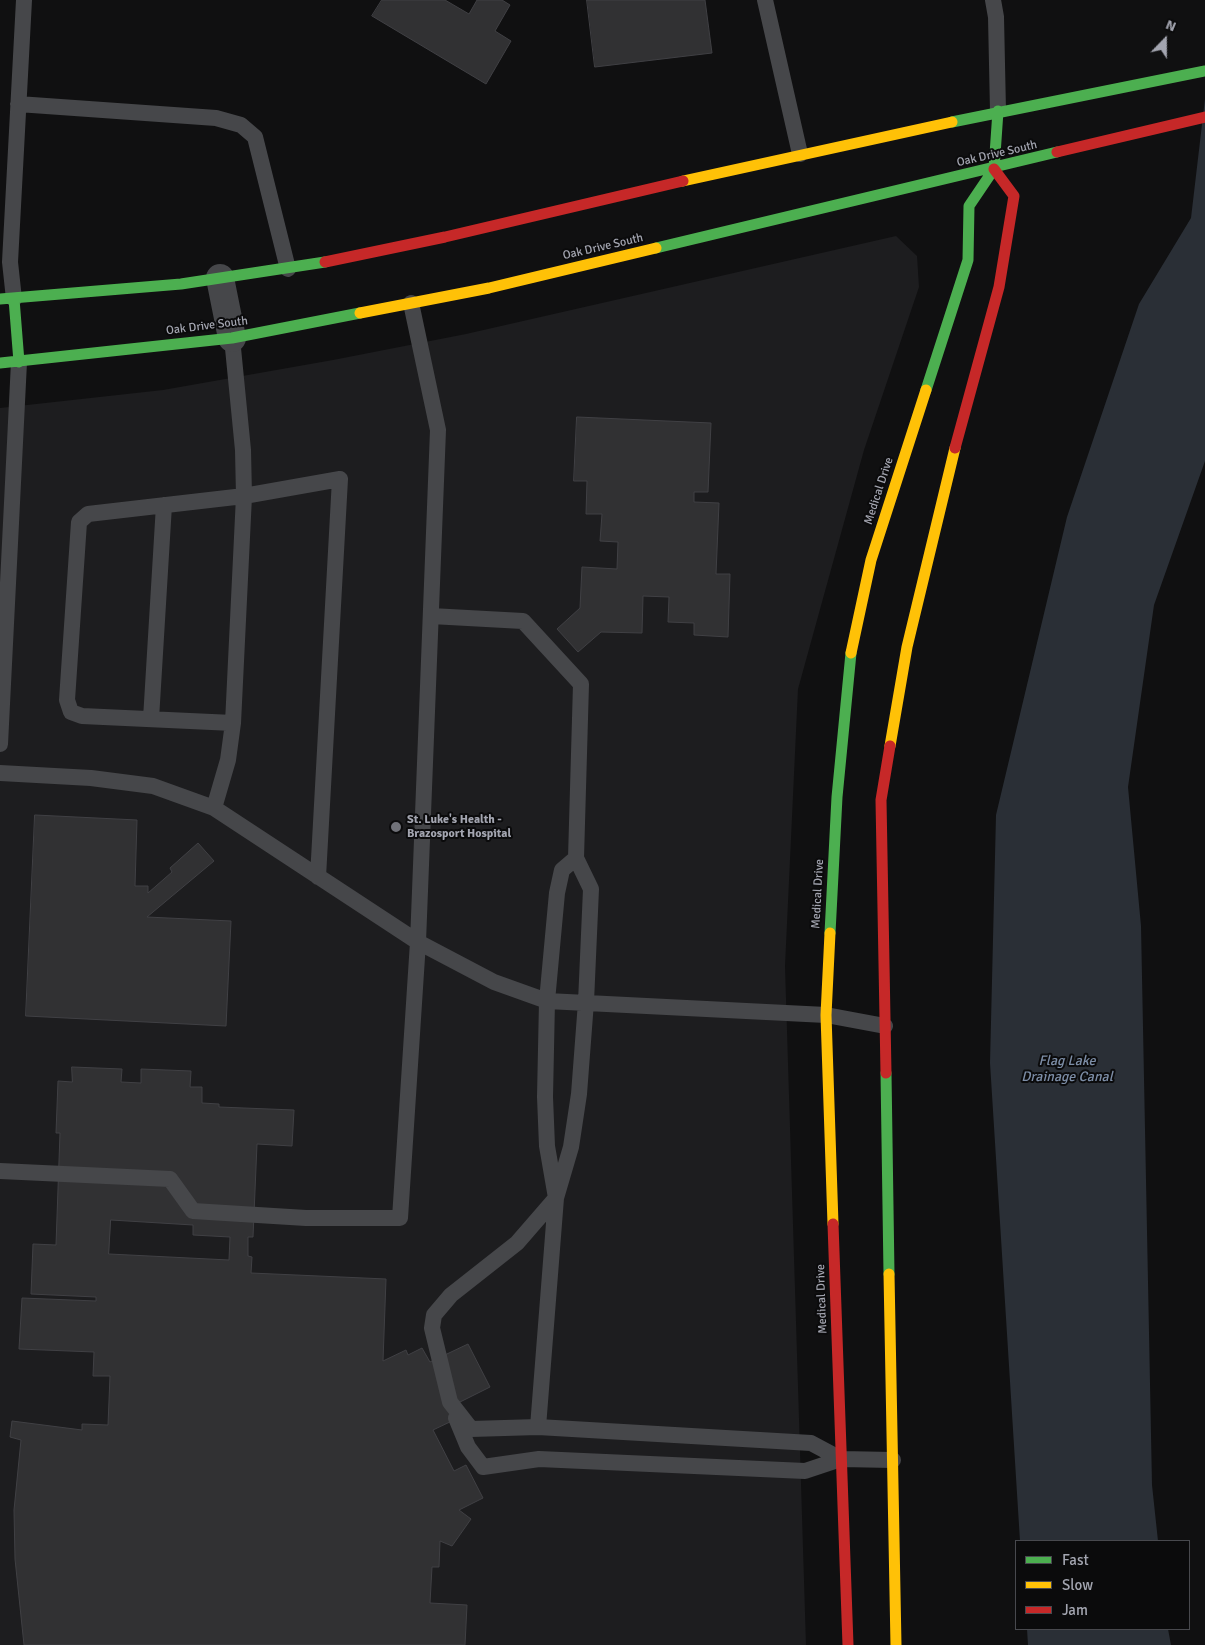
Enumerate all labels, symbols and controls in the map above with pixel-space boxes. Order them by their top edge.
north arrow [1140,15,1190,65]
text: N [1163,16,1179,35]
street label: Oak Drive South [955,138,1039,170]
street label: Oak Drive South [561,231,645,263]
street label: Oak Drive South [165,314,249,338]
street label: Medical Drive [861,455,897,527]
place label: St. Luke's Health - Brazosport Hospital [407,813,511,841]
marker: St. Luke's Health - Brazosport Hospital [389,820,403,834]
street label: Medical Drive [809,859,827,929]
water label: Flag Lake Drainage Canal [1021,1053,1113,1086]
street label: Medical Drive [814,1264,830,1334]
legend [1015,1540,1190,1630]
text: Fast [1062,1551,1089,1569]
text: Slow [1062,1576,1093,1594]
text: Jam [1062,1601,1088,1619]

